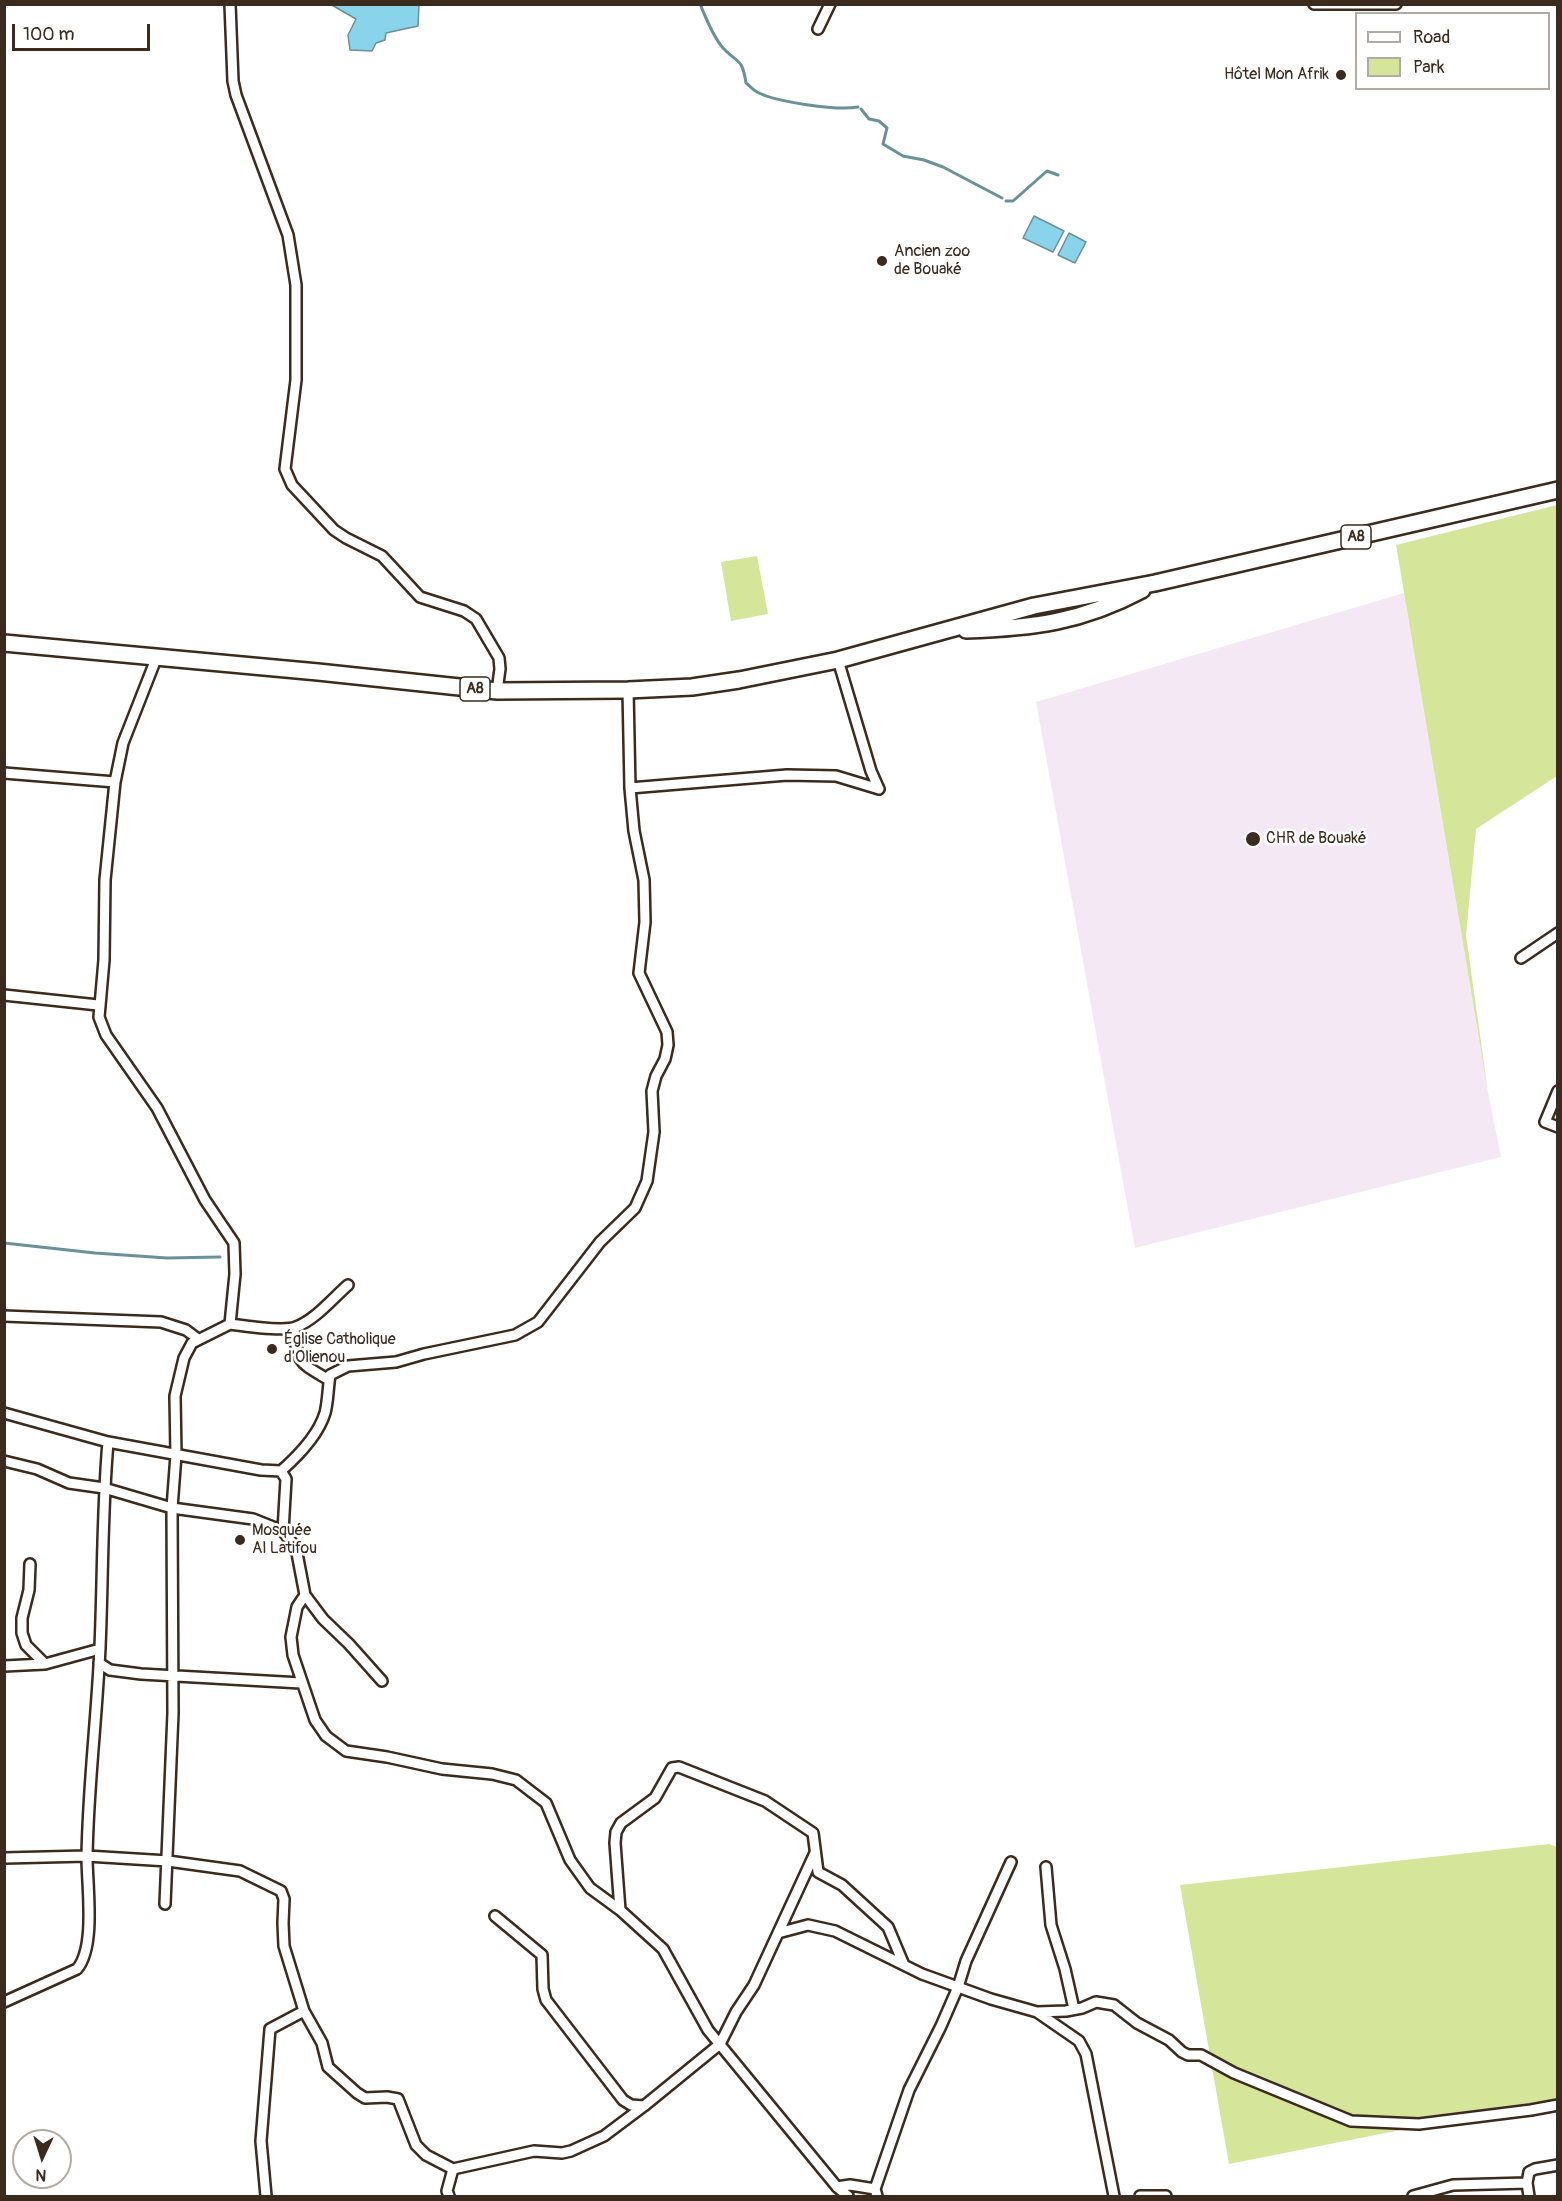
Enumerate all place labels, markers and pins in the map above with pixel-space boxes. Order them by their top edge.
place label: Hôtel Mon Afrik [1224,65,1329,85]
marker: Hôtel Mon Afrik [1334,68,1348,82]
place label: Ancien zoo de Bouaké [894,242,970,280]
marker: Ancien zoo de Bouaké [875,254,889,268]
place label: CHR de Bouaké [1266,829,1366,849]
marker: CHR de Bouaké [1244,830,1262,848]
place label: Église Catholique d'Olienou [284,1330,396,1368]
marker: Église Catholique d'Olienou [265,1342,279,1356]
place label: Mosquée Al Latifou [252,1521,317,1559]
marker: Mosquée Al Latifou [233,1533,247,1547]

